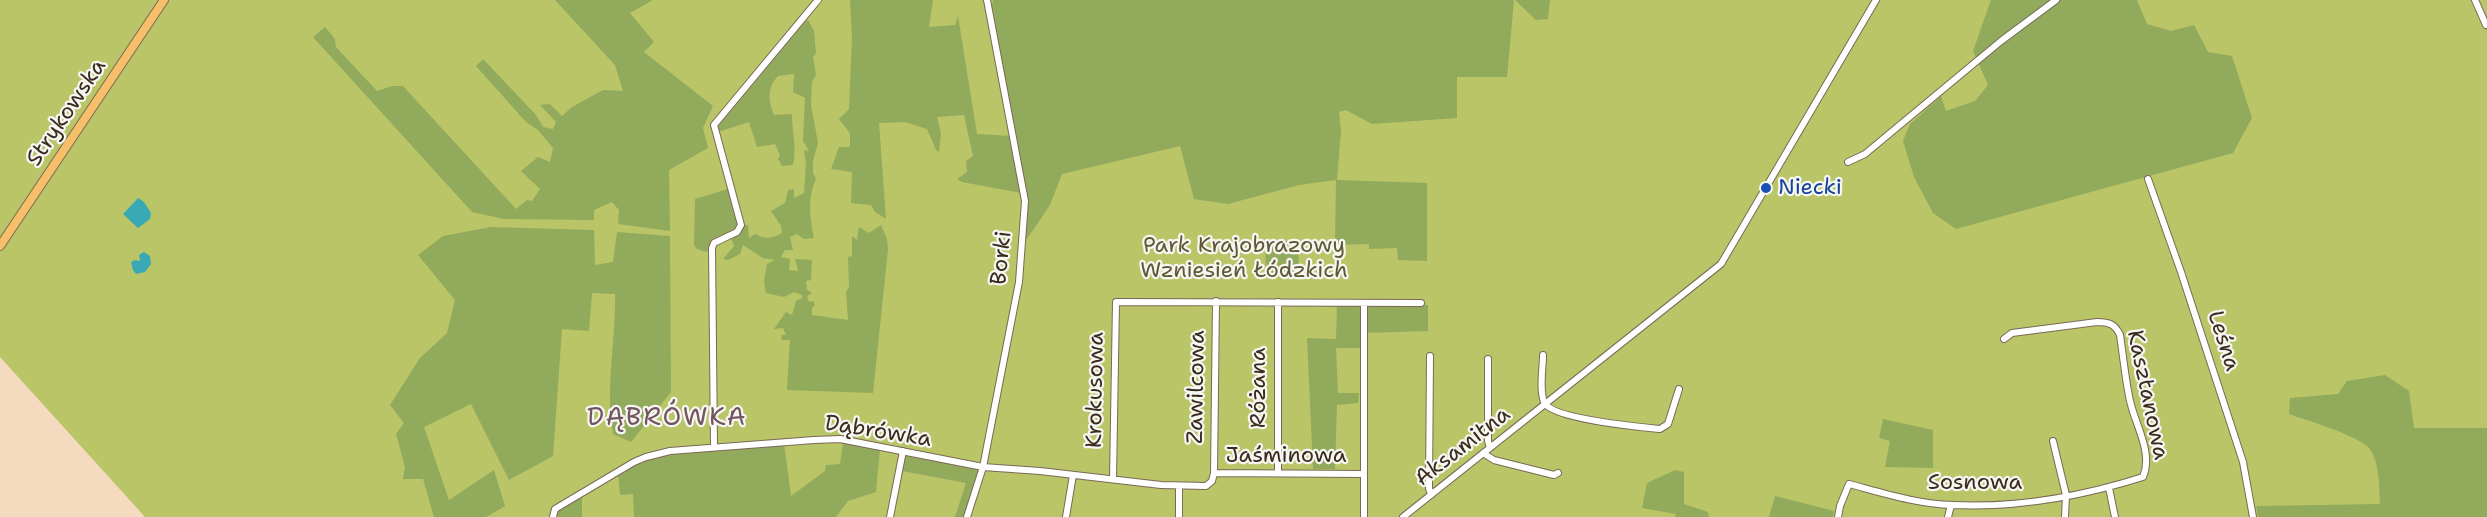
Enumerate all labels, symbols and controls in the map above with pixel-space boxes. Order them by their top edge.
street label: Strykowska [22,54,112,172]
place label: Niecki [1778,175,1842,201]
marker: Niecki [1759,181,1773,195]
street label: Borki [986,230,1018,286]
park label: Park Krajobrazowy Wzniesień Łódzkich [1140,233,1348,284]
street label: Leśna [2201,308,2245,374]
street label: Kasztanowa [2120,328,2174,462]
street label: Zawilcowa [1183,330,1211,444]
street label: Krokusowa [1082,332,1110,448]
street label: Różana [1246,348,1272,428]
district label: DĄBRÓWKA [587,402,747,434]
street label: Aksamitna [1410,402,1516,492]
street label: Dąbrówka [823,411,933,453]
street label: Jaśminowa [1226,443,1346,469]
street label: Sosnowa [1928,470,2022,496]

